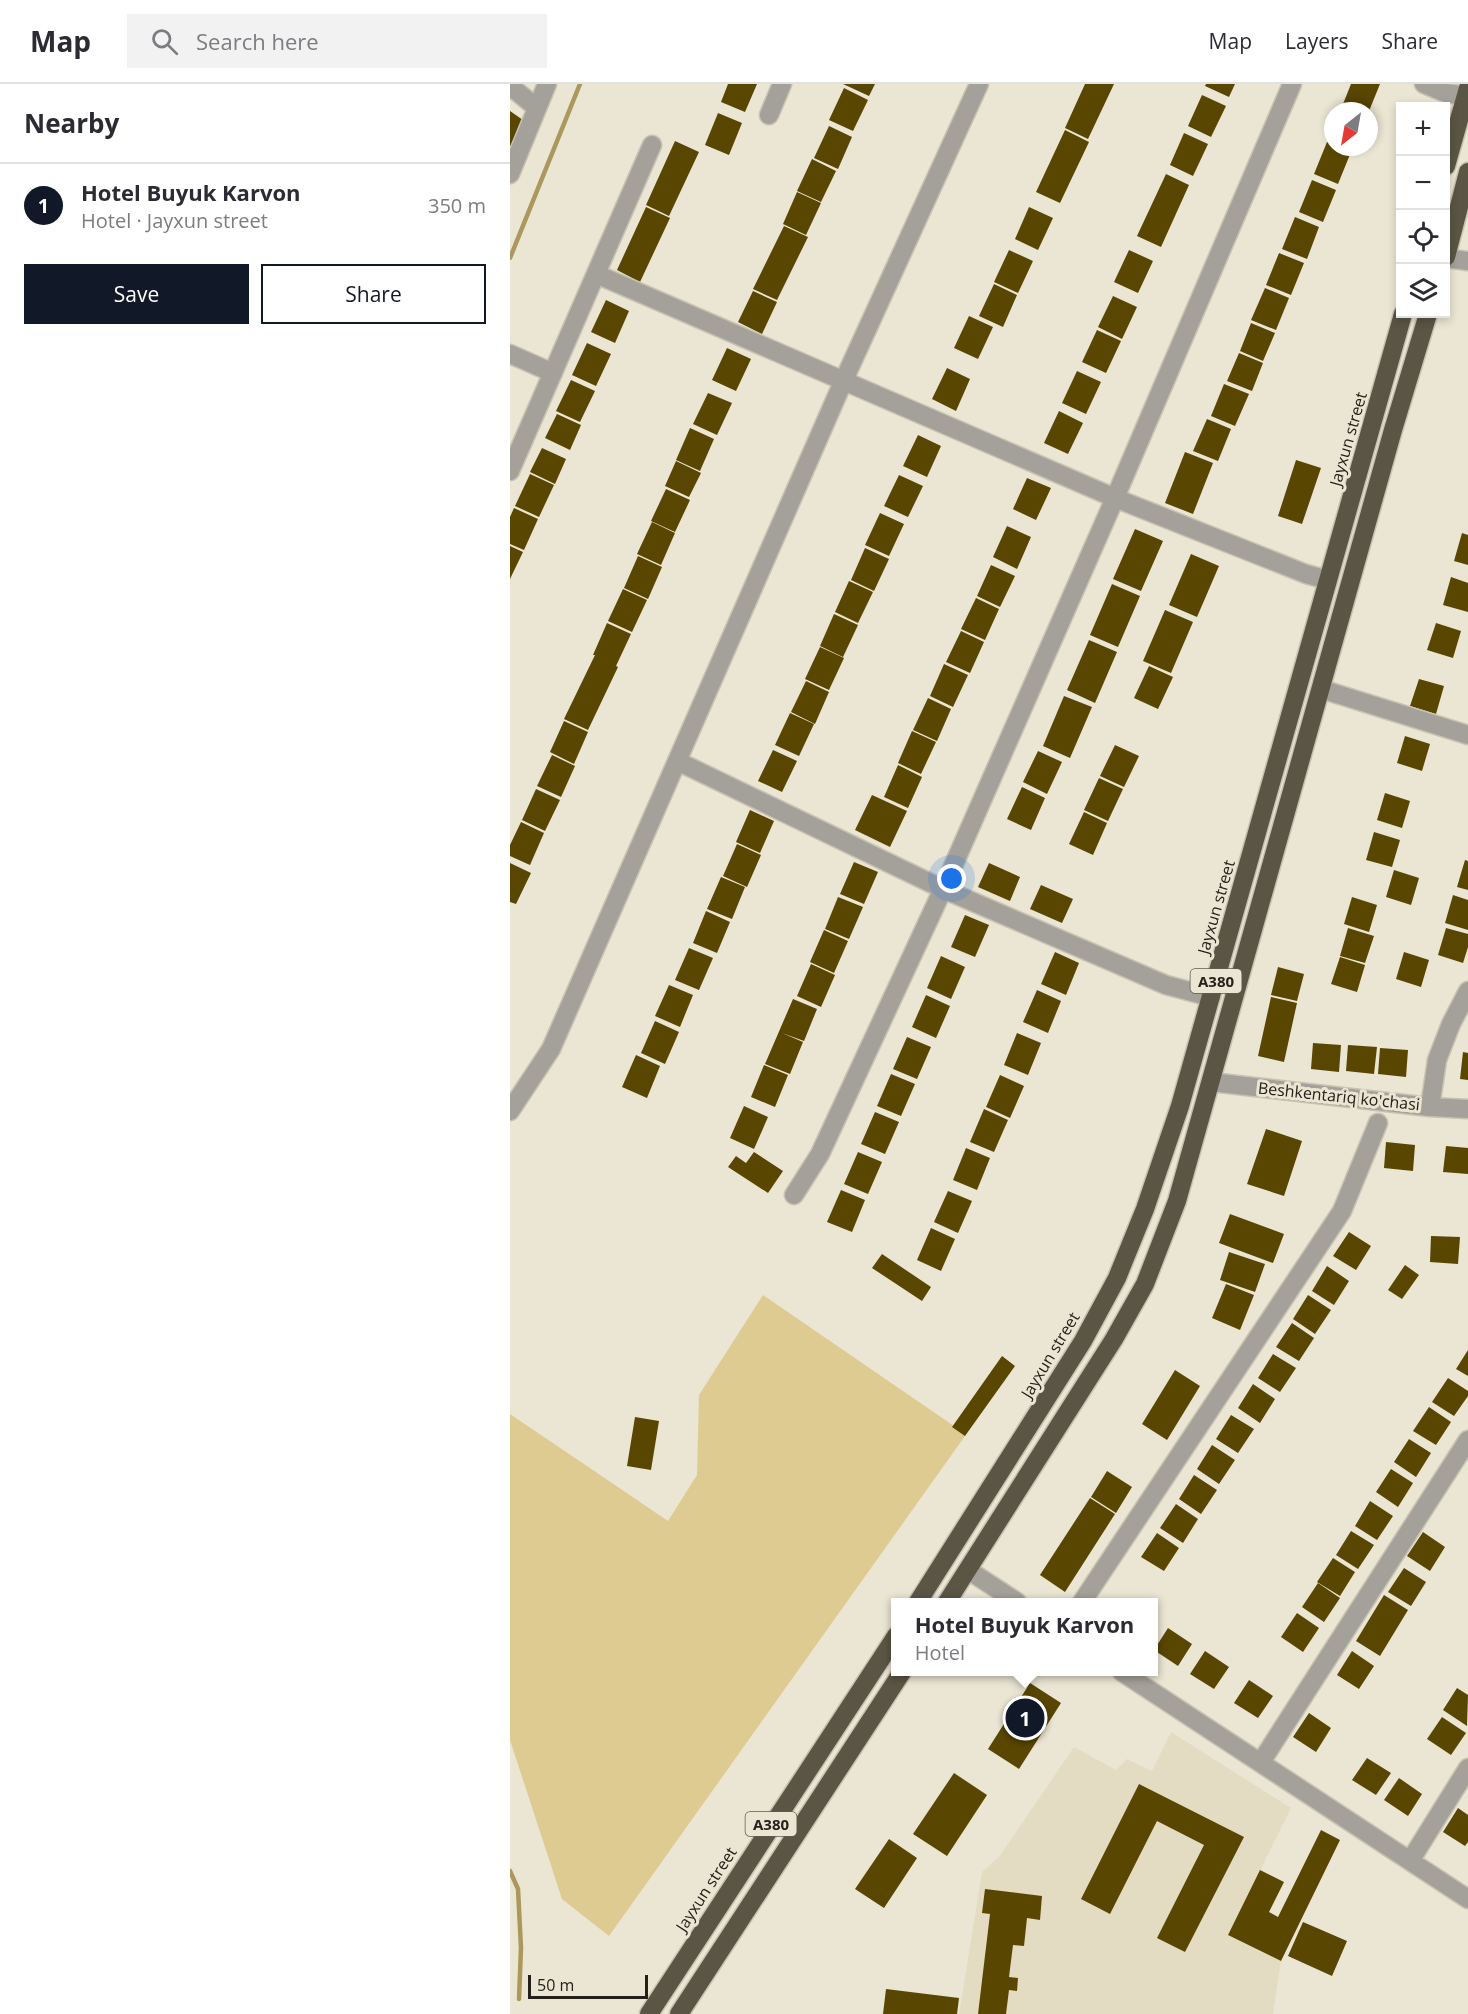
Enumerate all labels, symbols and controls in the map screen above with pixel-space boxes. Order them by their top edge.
search box [127,14,547,68]
text: Map [30,22,91,60]
icon: search [148,25,181,58]
text: Search here [196,26,319,56]
text: Map [1209,27,1252,55]
text: Layers [1285,27,1349,55]
text: Share [1382,27,1438,55]
north arrow [1324,102,1378,156]
map controls [1396,102,1450,318]
button: + [1396,102,1450,156]
text: Nearby [24,105,119,141]
button: − [1396,156,1450,210]
text: Hotel Buyuk Karvon [81,177,300,207]
text: 1 [38,192,49,219]
text: 350 m [428,192,486,219]
text: Hotel · Jayxun street [81,207,268,234]
button: locate [1396,210,1450,264]
button: Save [24,264,249,324]
button: Share [261,264,486,324]
button: layers [1396,264,1450,318]
street label: Jayxun street [1324,389,1372,491]
street label: Jayxun street [1192,857,1240,959]
your location [937,864,966,893]
road number: A380 [1190,969,1242,993]
street label: Beshkentariq ko'chasi [1257,1077,1421,1115]
street label: Jayxun street [1015,1308,1085,1404]
popup [891,1598,1158,1676]
text: Hotel Buyuk Karvon [915,1609,1134,1639]
text: Hotel [915,1639,965,1666]
pin: 1 [1006,1696,1044,1740]
road number: A380 [746,1812,796,1836]
street label: Jayxun street [669,1842,742,1937]
scale bar [528,1972,648,2000]
text: 50 m [537,1974,574,1996]

